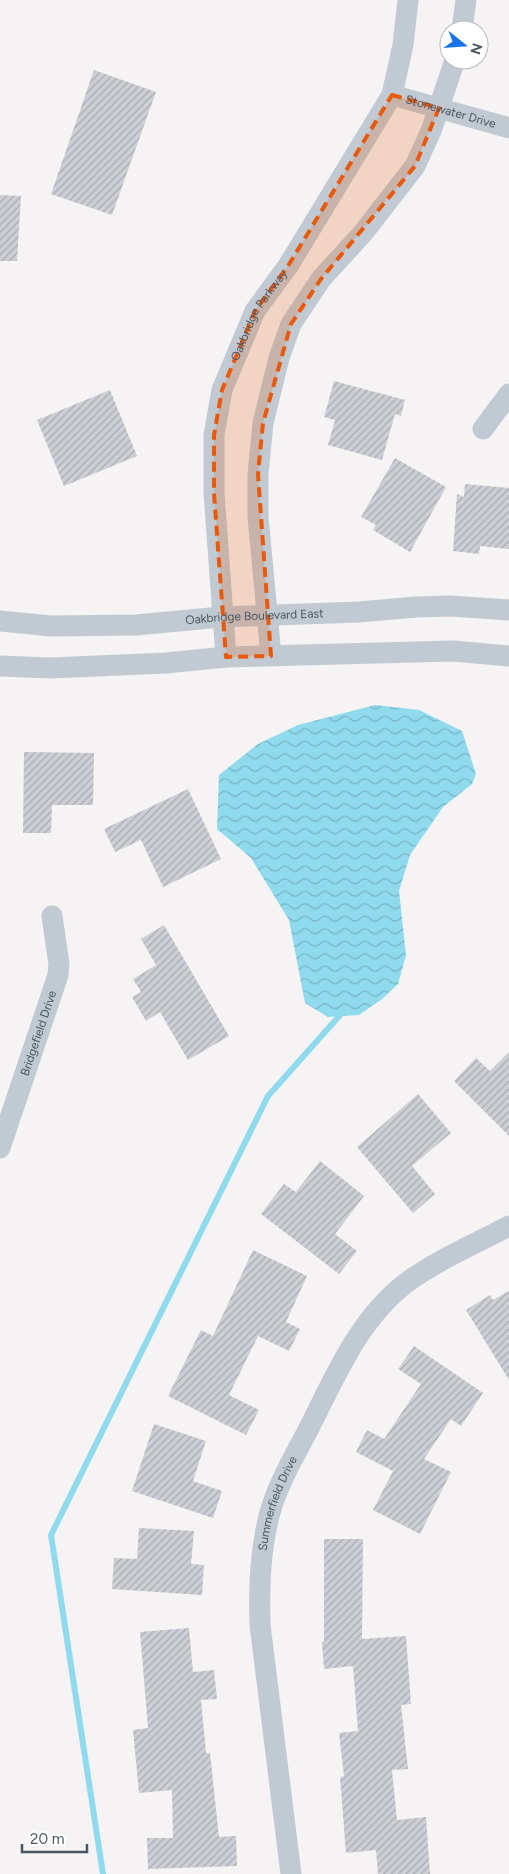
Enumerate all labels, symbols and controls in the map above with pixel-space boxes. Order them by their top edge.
north arrow [439,20,489,70]
text: N [466,41,486,56]
street label: Stonewater Drive [404,92,498,131]
street label: Oakbridge Parkway [228,266,291,363]
street label: Oakbridge Boulevard East [185,606,324,627]
street label: Bridgefield Drive [18,988,59,1078]
street label: Summerfield Drive [256,1453,300,1552]
scale bar [22,1822,88,1854]
text: 20 m [30,1830,64,1848]

